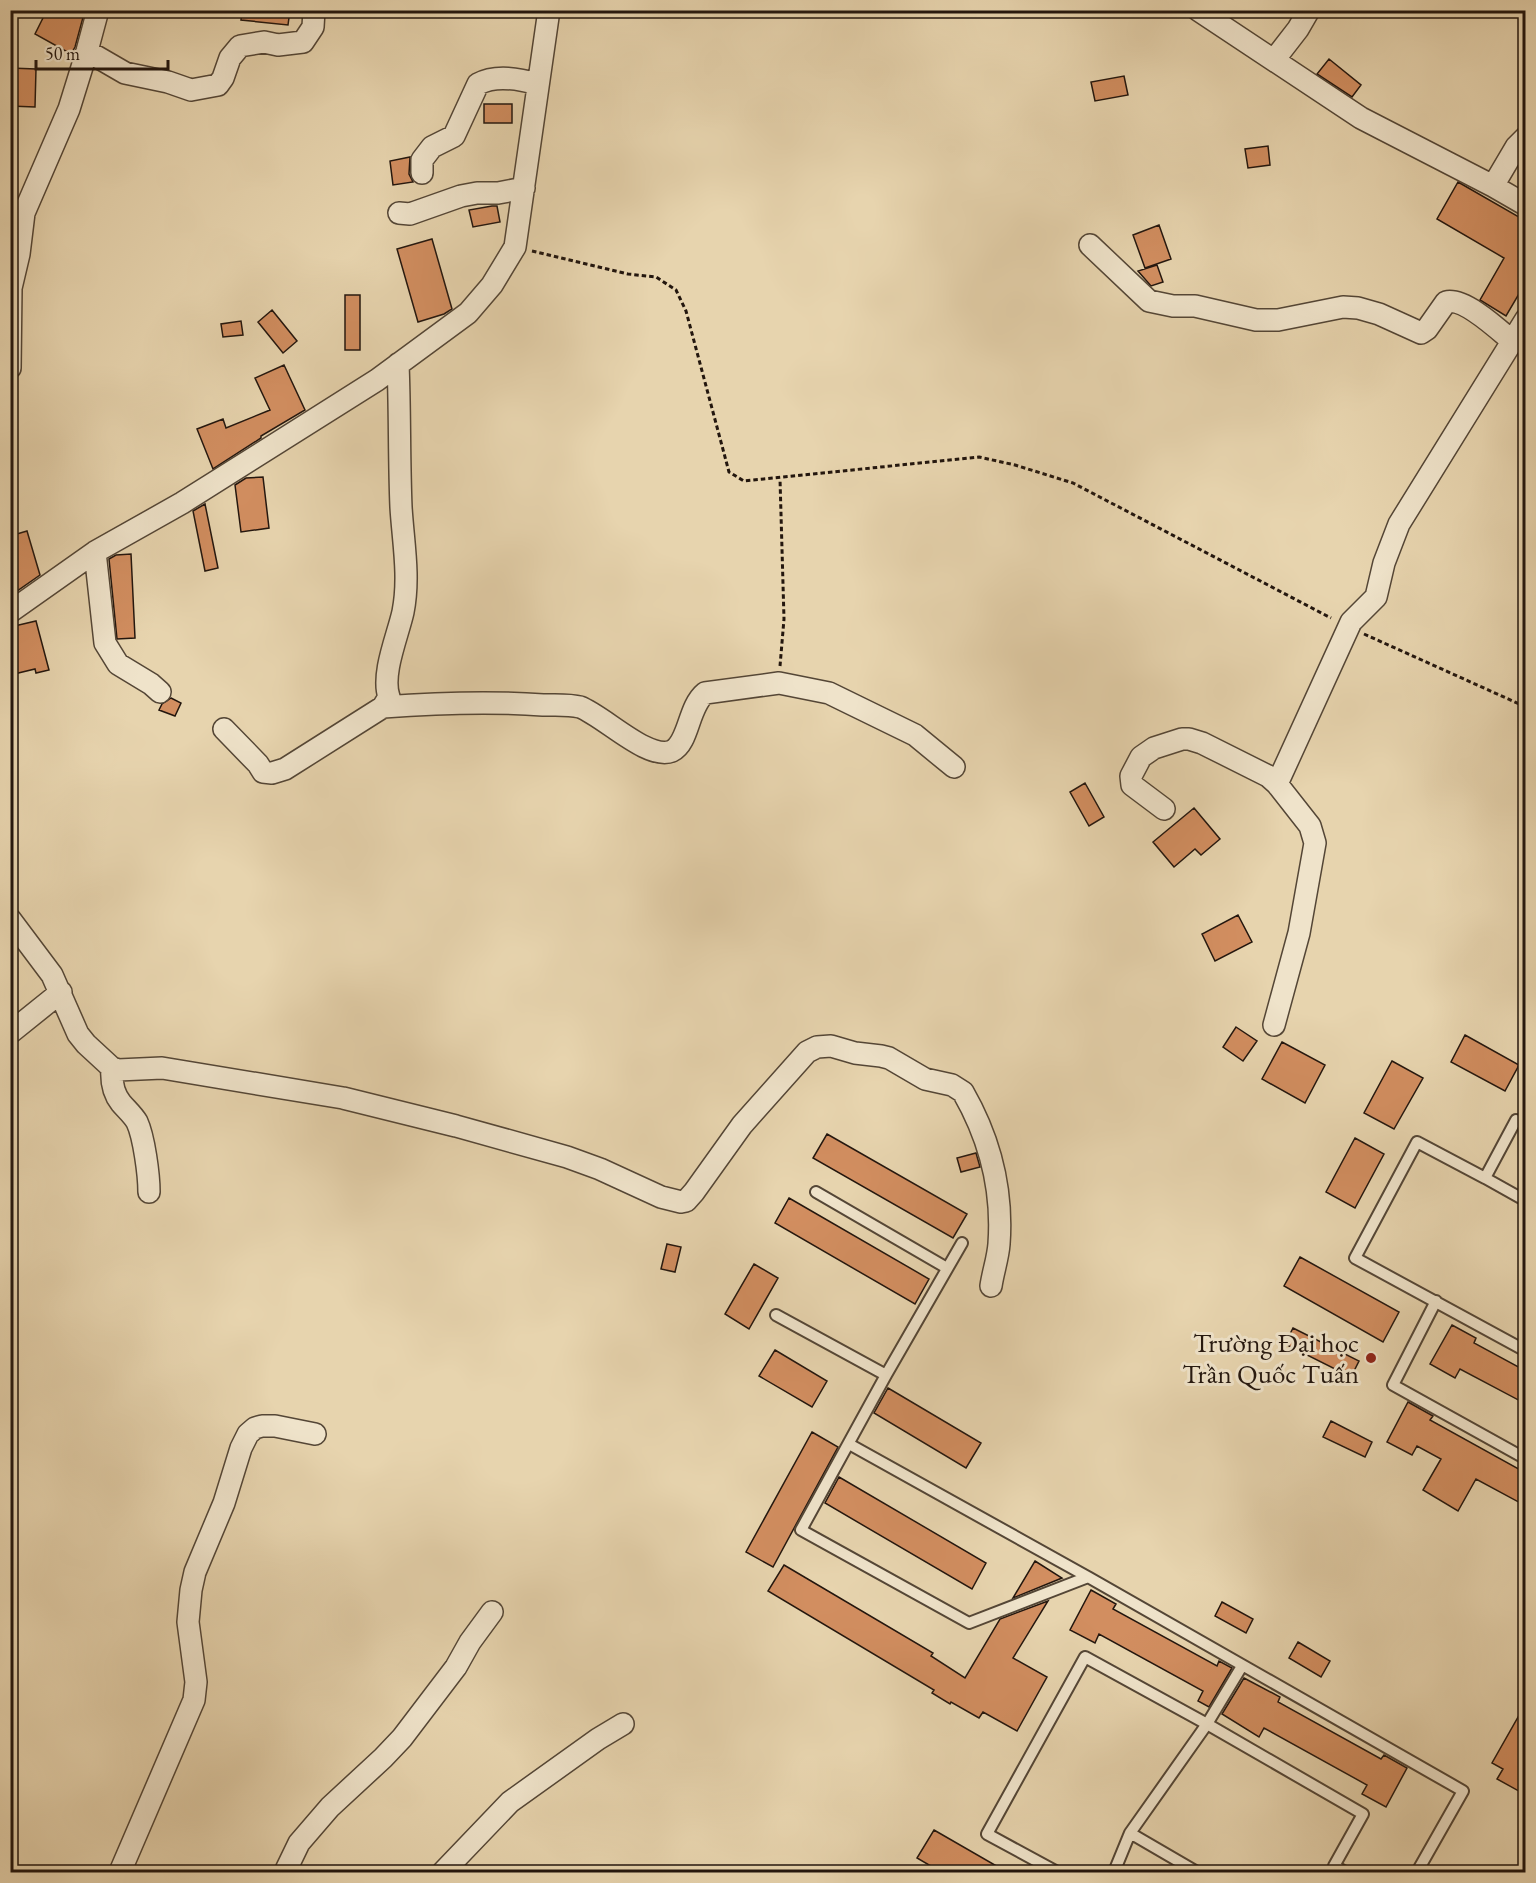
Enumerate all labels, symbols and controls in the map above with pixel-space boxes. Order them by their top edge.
scale bar [36,33,168,71]
text: 50 m [45,42,80,65]
place label: Trường Đại học Trần Quốc Tuấn [1182,1325,1359,1391]
marker: Trường Đại học Trần Quốc Tuấn [1364,1351,1378,1365]

